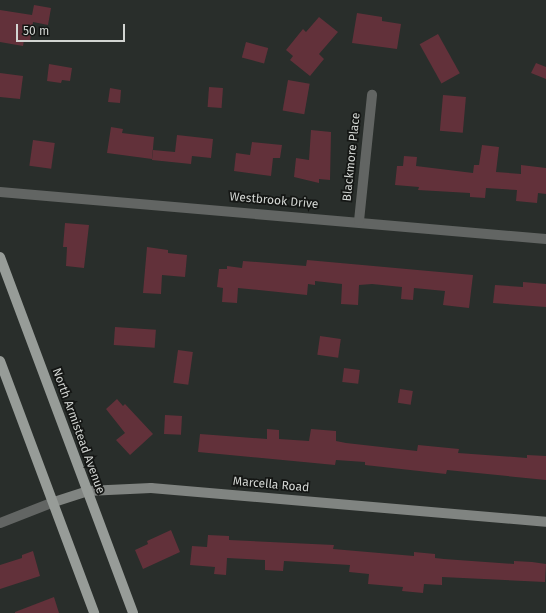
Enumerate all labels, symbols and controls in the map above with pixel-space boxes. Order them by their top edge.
scale bar [18,16,127,42]
text: 50 m [23,24,49,38]
street label: Blackmore Place [340,112,364,202]
street label: Westbrook Drive [229,190,319,212]
street label: North Armistead Avenue [49,366,107,496]
street label: Marcella Road [232,474,310,496]

